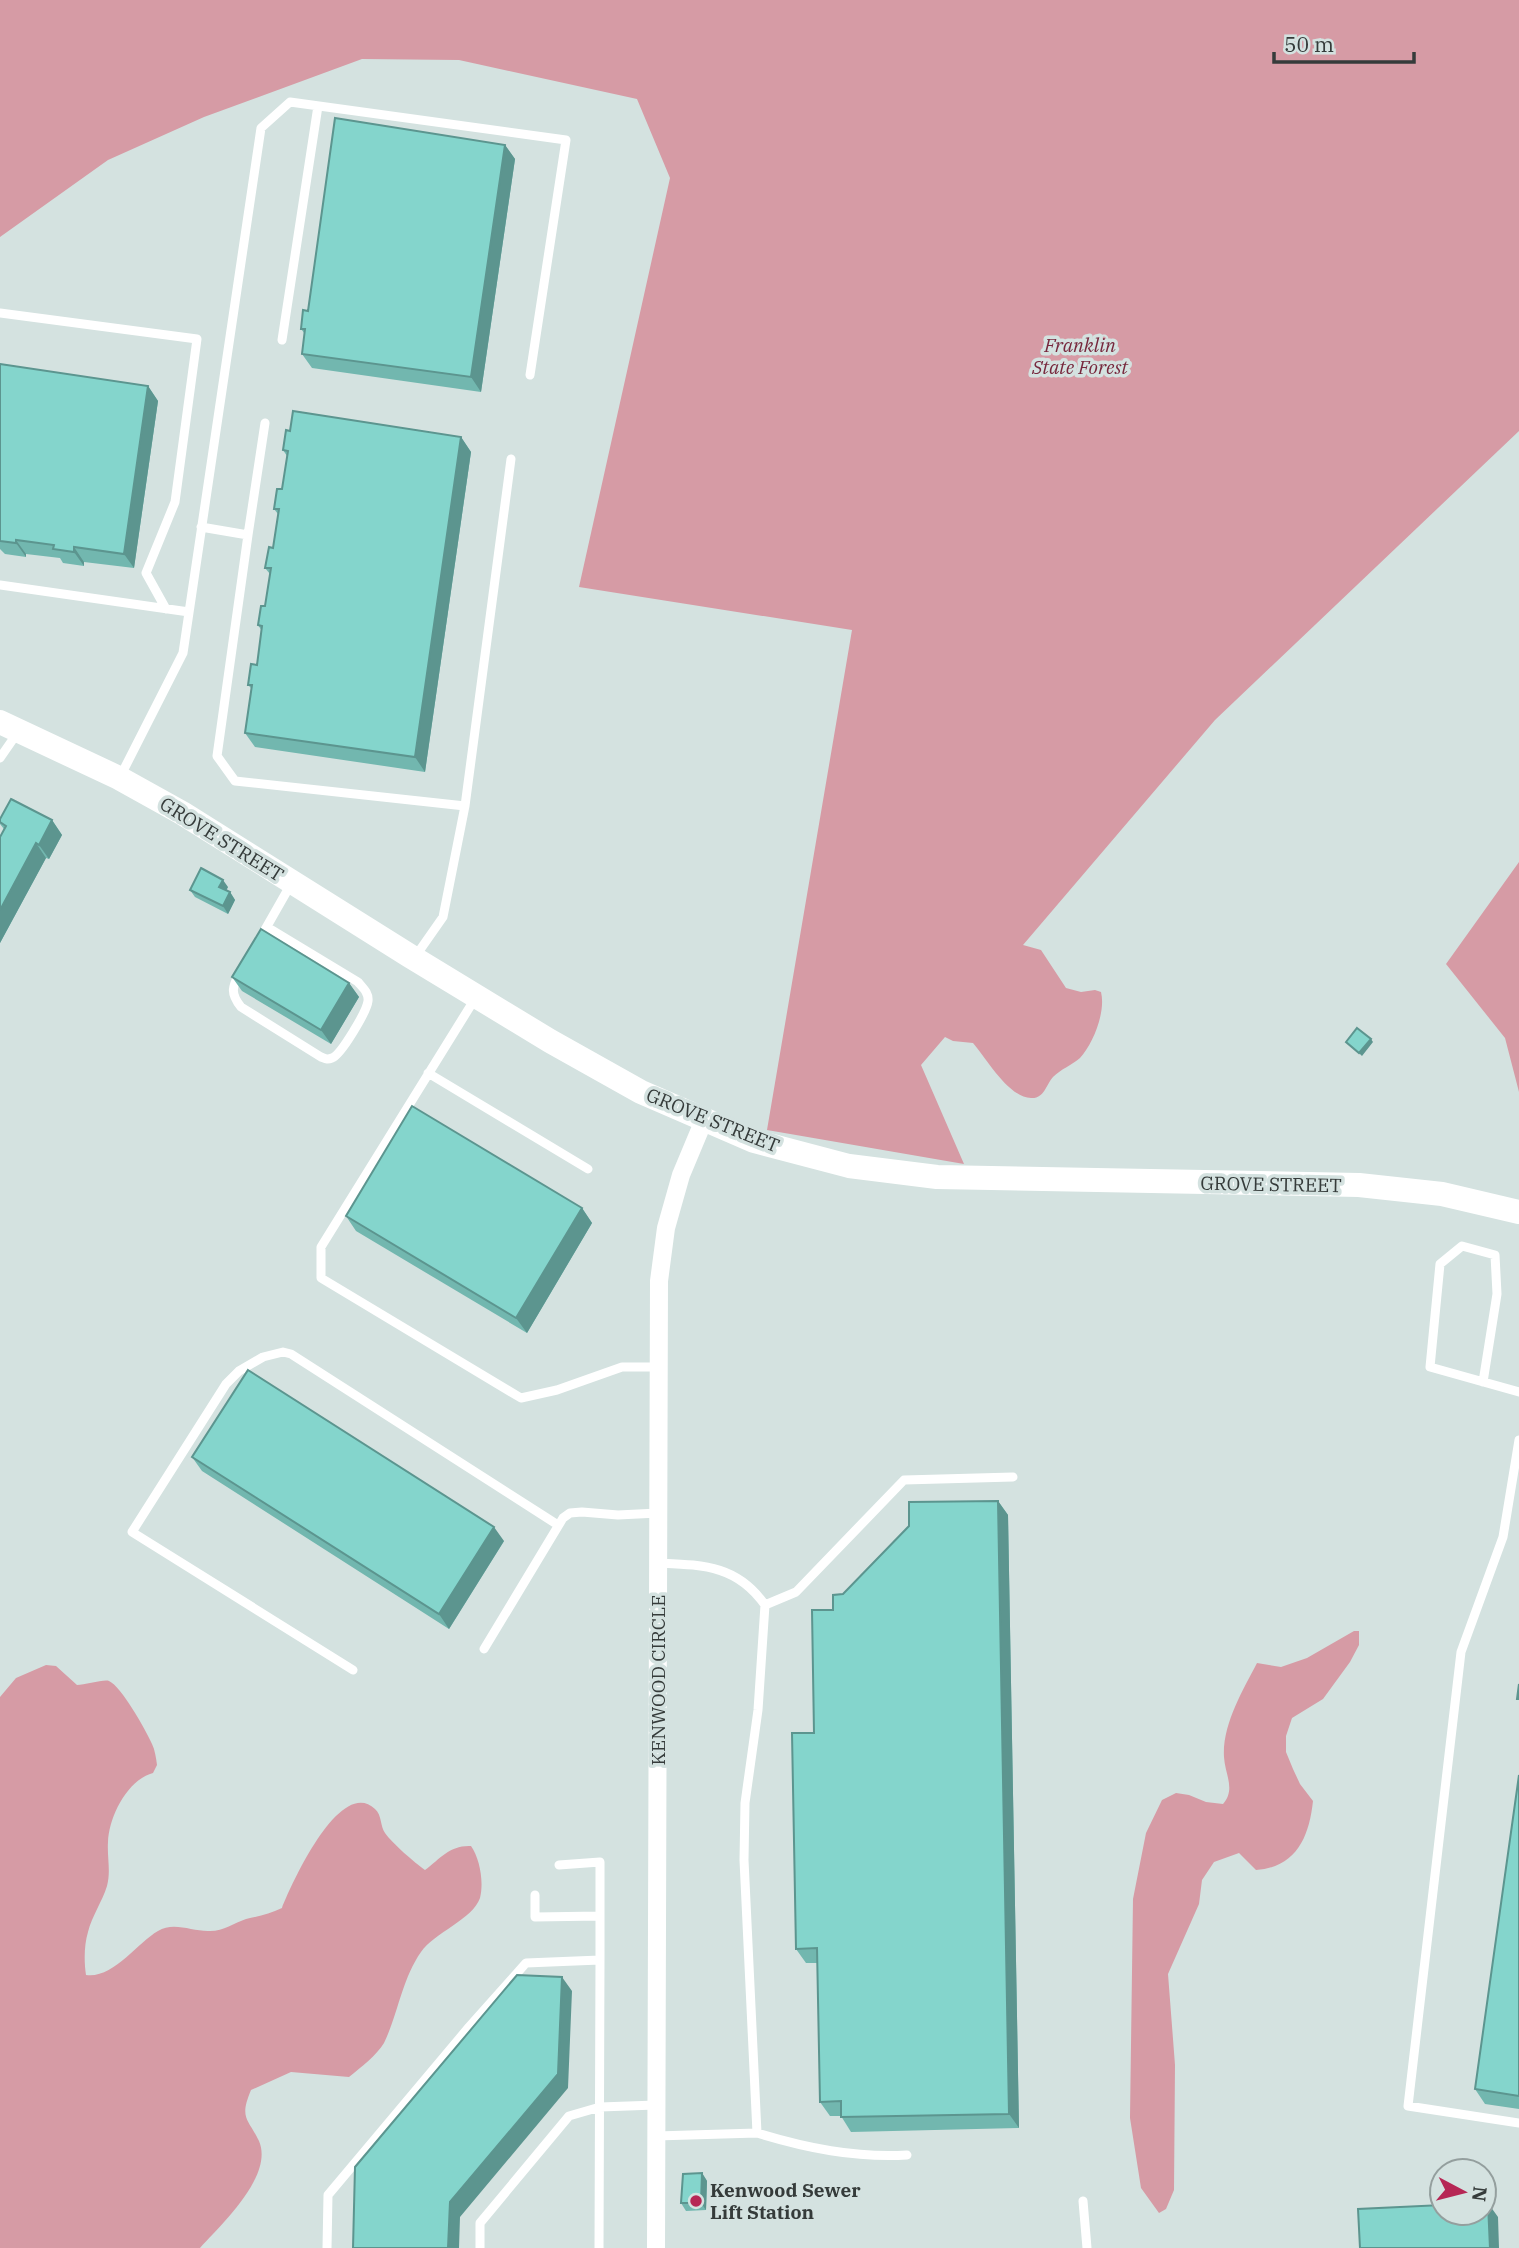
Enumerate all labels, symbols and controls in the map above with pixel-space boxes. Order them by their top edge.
scale bar [1274,21,1414,65]
text: 50 m [1284,30,1334,58]
park label: Franklin State Forest [1031,333,1129,379]
street label: GROVE STREET [156,791,288,887]
street label: GROVE STREET [643,1082,783,1158]
street label: GROVE STREET [1200,1171,1342,1197]
street label: KENWOOD CIRCLE [646,1595,670,1765]
north arrow [1428,2157,1498,2227]
place label: Kenwood Sewer Lift Station [710,2178,861,2224]
text: N [1467,2185,1493,2203]
marker: Kenwood Sewer Lift Station [688,2193,704,2209]

